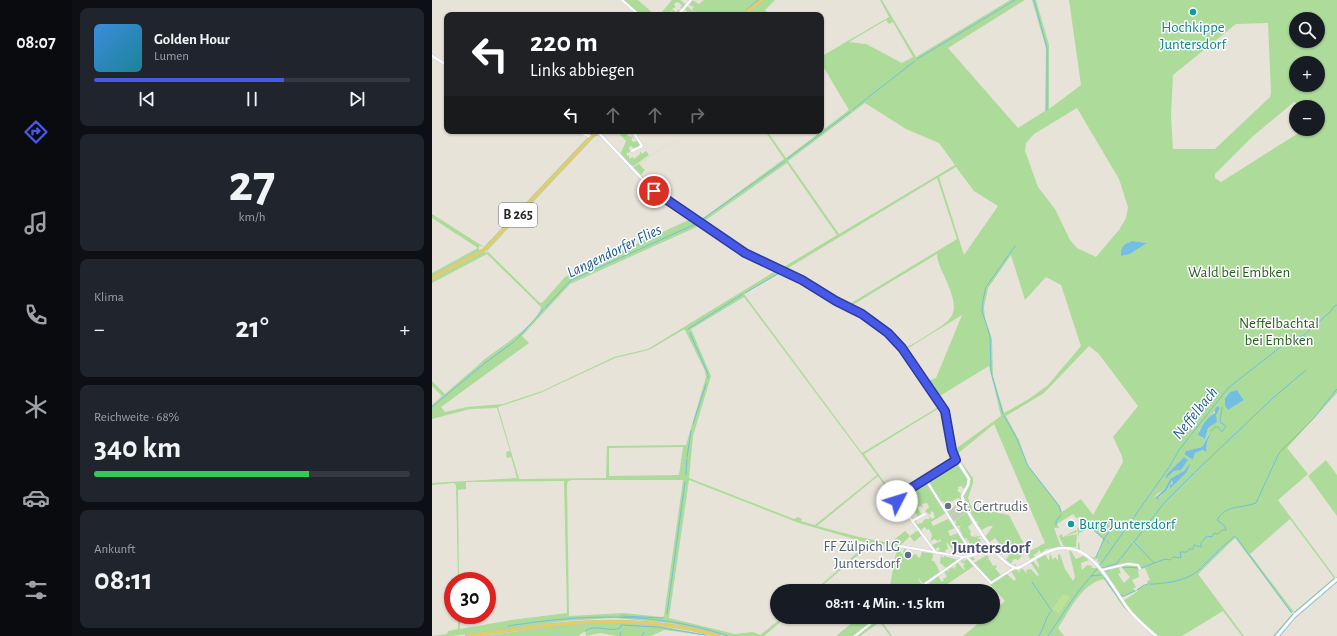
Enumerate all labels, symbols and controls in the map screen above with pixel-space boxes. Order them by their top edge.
marker: Hochkippe Juntersdorf [1188,7,1198,17]
map controls [1289,12,1325,136]
button: search [1289,12,1325,48]
place label: Hochkippe Juntersdorf [1160,20,1227,52]
icon: left [464,28,516,80]
text: 220 m [530,29,598,57]
text: Golden Hour [154,32,230,47]
text: 08:07 [16,34,56,52]
text: Lumen [154,50,189,63]
button: + [1289,56,1325,92]
text: Links abbiegen [530,62,635,80]
icon: previous [136,88,158,110]
icon: pause [241,88,263,110]
icon: next [346,88,368,110]
button: − [1289,100,1325,136]
icon: left [560,104,582,126]
icon: ahead [602,104,624,126]
icon: ahead [644,104,666,126]
icon: right [686,104,708,126]
icon: directions [22,118,50,146]
text: 27 [229,158,275,210]
pin [637,174,671,208]
icon: arrive [643,180,665,202]
road number: B 265 [499,203,537,227]
icon: music [22,209,50,237]
text: km/h [239,211,265,224]
water label: Langendorfer Flies [564,221,664,281]
park label: Wald bei Embken [1188,265,1290,280]
text: Klima [94,291,124,304]
icon: phone [22,301,50,329]
text: 21° [235,313,269,343]
park label: Neffelbachtal bei Embken [1239,316,1319,348]
text: − [94,318,105,340]
text: + [399,318,410,340]
water label: Neffelbach [1169,384,1221,442]
icon: climate [22,393,50,421]
text: Reichweite · 68% [94,411,179,424]
text: 340 km [94,433,181,463]
position arrow [876,480,918,522]
icon: car [22,484,50,512]
place label: St. Gertrudis [956,499,1028,514]
marker: St. Gertrudis [943,501,953,511]
place label: Burg Juntersdorf [1079,517,1177,532]
marker: Burg Juntersdorf [1066,519,1076,529]
place label: FF Zülpich LG Juntersdorf [823,539,901,571]
district label: Juntersdorf [952,539,1031,556]
text: Ankunft [94,543,135,556]
marker: FF Zülpich LG Juntersdorf [903,550,913,560]
text: 08:11 [94,565,153,595]
speed limit sign: 30 [444,572,496,624]
icon: filters [22,576,50,604]
text: 08:11 · 4 Min. · 1.5 km [825,596,945,611]

